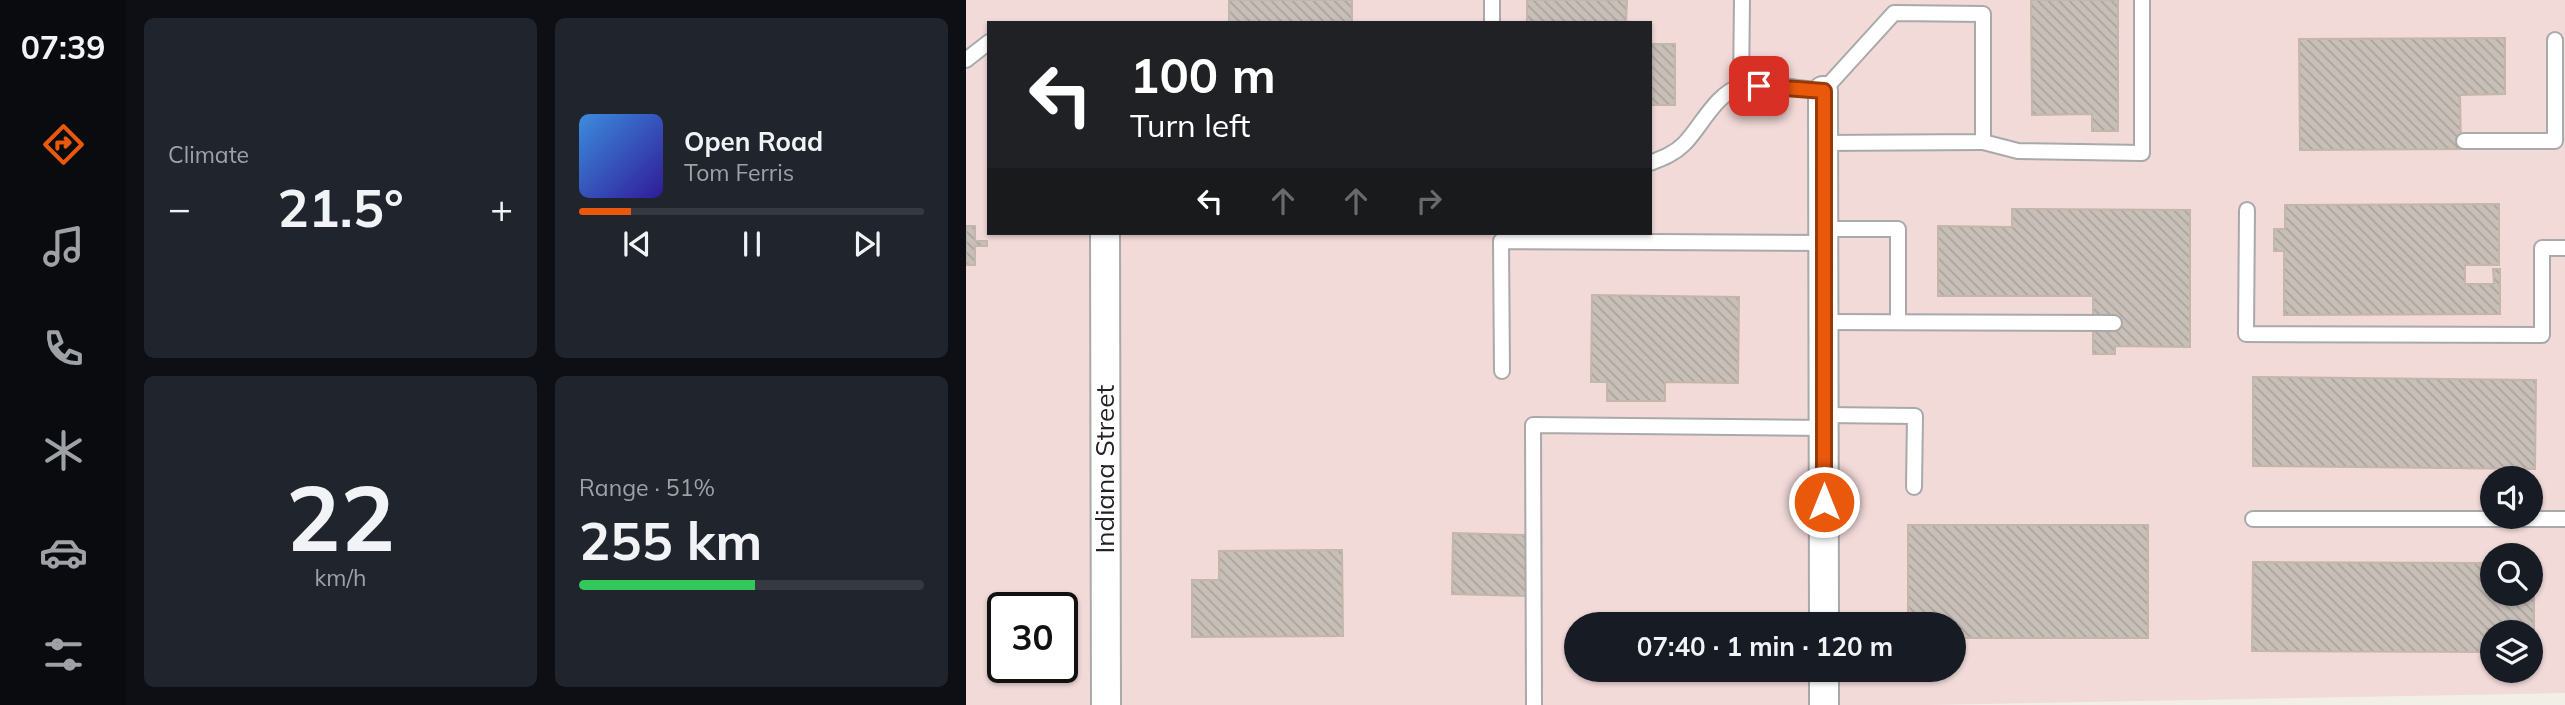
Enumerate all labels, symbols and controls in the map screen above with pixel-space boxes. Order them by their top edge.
text: 07:39 [21,27,105,67]
text: 100 m [1130,44,1276,105]
icon: left [1015,49,1106,140]
pin [1729,56,1789,116]
icon: arrive [1740,67,1778,105]
text: Turn left [1130,105,1250,145]
icon: directions [39,120,88,169]
text: Open Road [684,125,823,158]
text: Climate [168,140,249,169]
text: Tom Ferris [684,158,794,187]
text: 21.5° [277,175,404,240]
icon: left [1191,182,1229,220]
icon: ahead [1264,182,1302,220]
icon: ahead [1337,182,1375,220]
icon: right [1410,182,1448,220]
text: − [168,184,191,232]
text: + [490,184,513,232]
icon: music [39,222,88,271]
icon: previous [618,225,656,263]
icon: pause [733,225,771,263]
icon: next [848,225,886,263]
icon: phone [39,324,88,373]
street label: Indiana Street [1088,385,1121,553]
icon: climate [39,426,88,475]
text: 22 [286,460,395,574]
position arrow [1787,465,1861,539]
map controls [2480,466,2543,683]
button: sound [2480,466,2543,529]
text: Range · 51% [579,473,715,502]
text: 255 km [579,508,762,573]
icon: car [39,528,88,577]
button: search [2480,543,2543,606]
text: km/h [314,563,367,592]
speed limit sign: 30 [987,592,1078,683]
button: layers [2480,620,2543,683]
icon: filters [39,630,88,679]
text: 07:40 · 1 min · 120 m [1637,630,1893,663]

